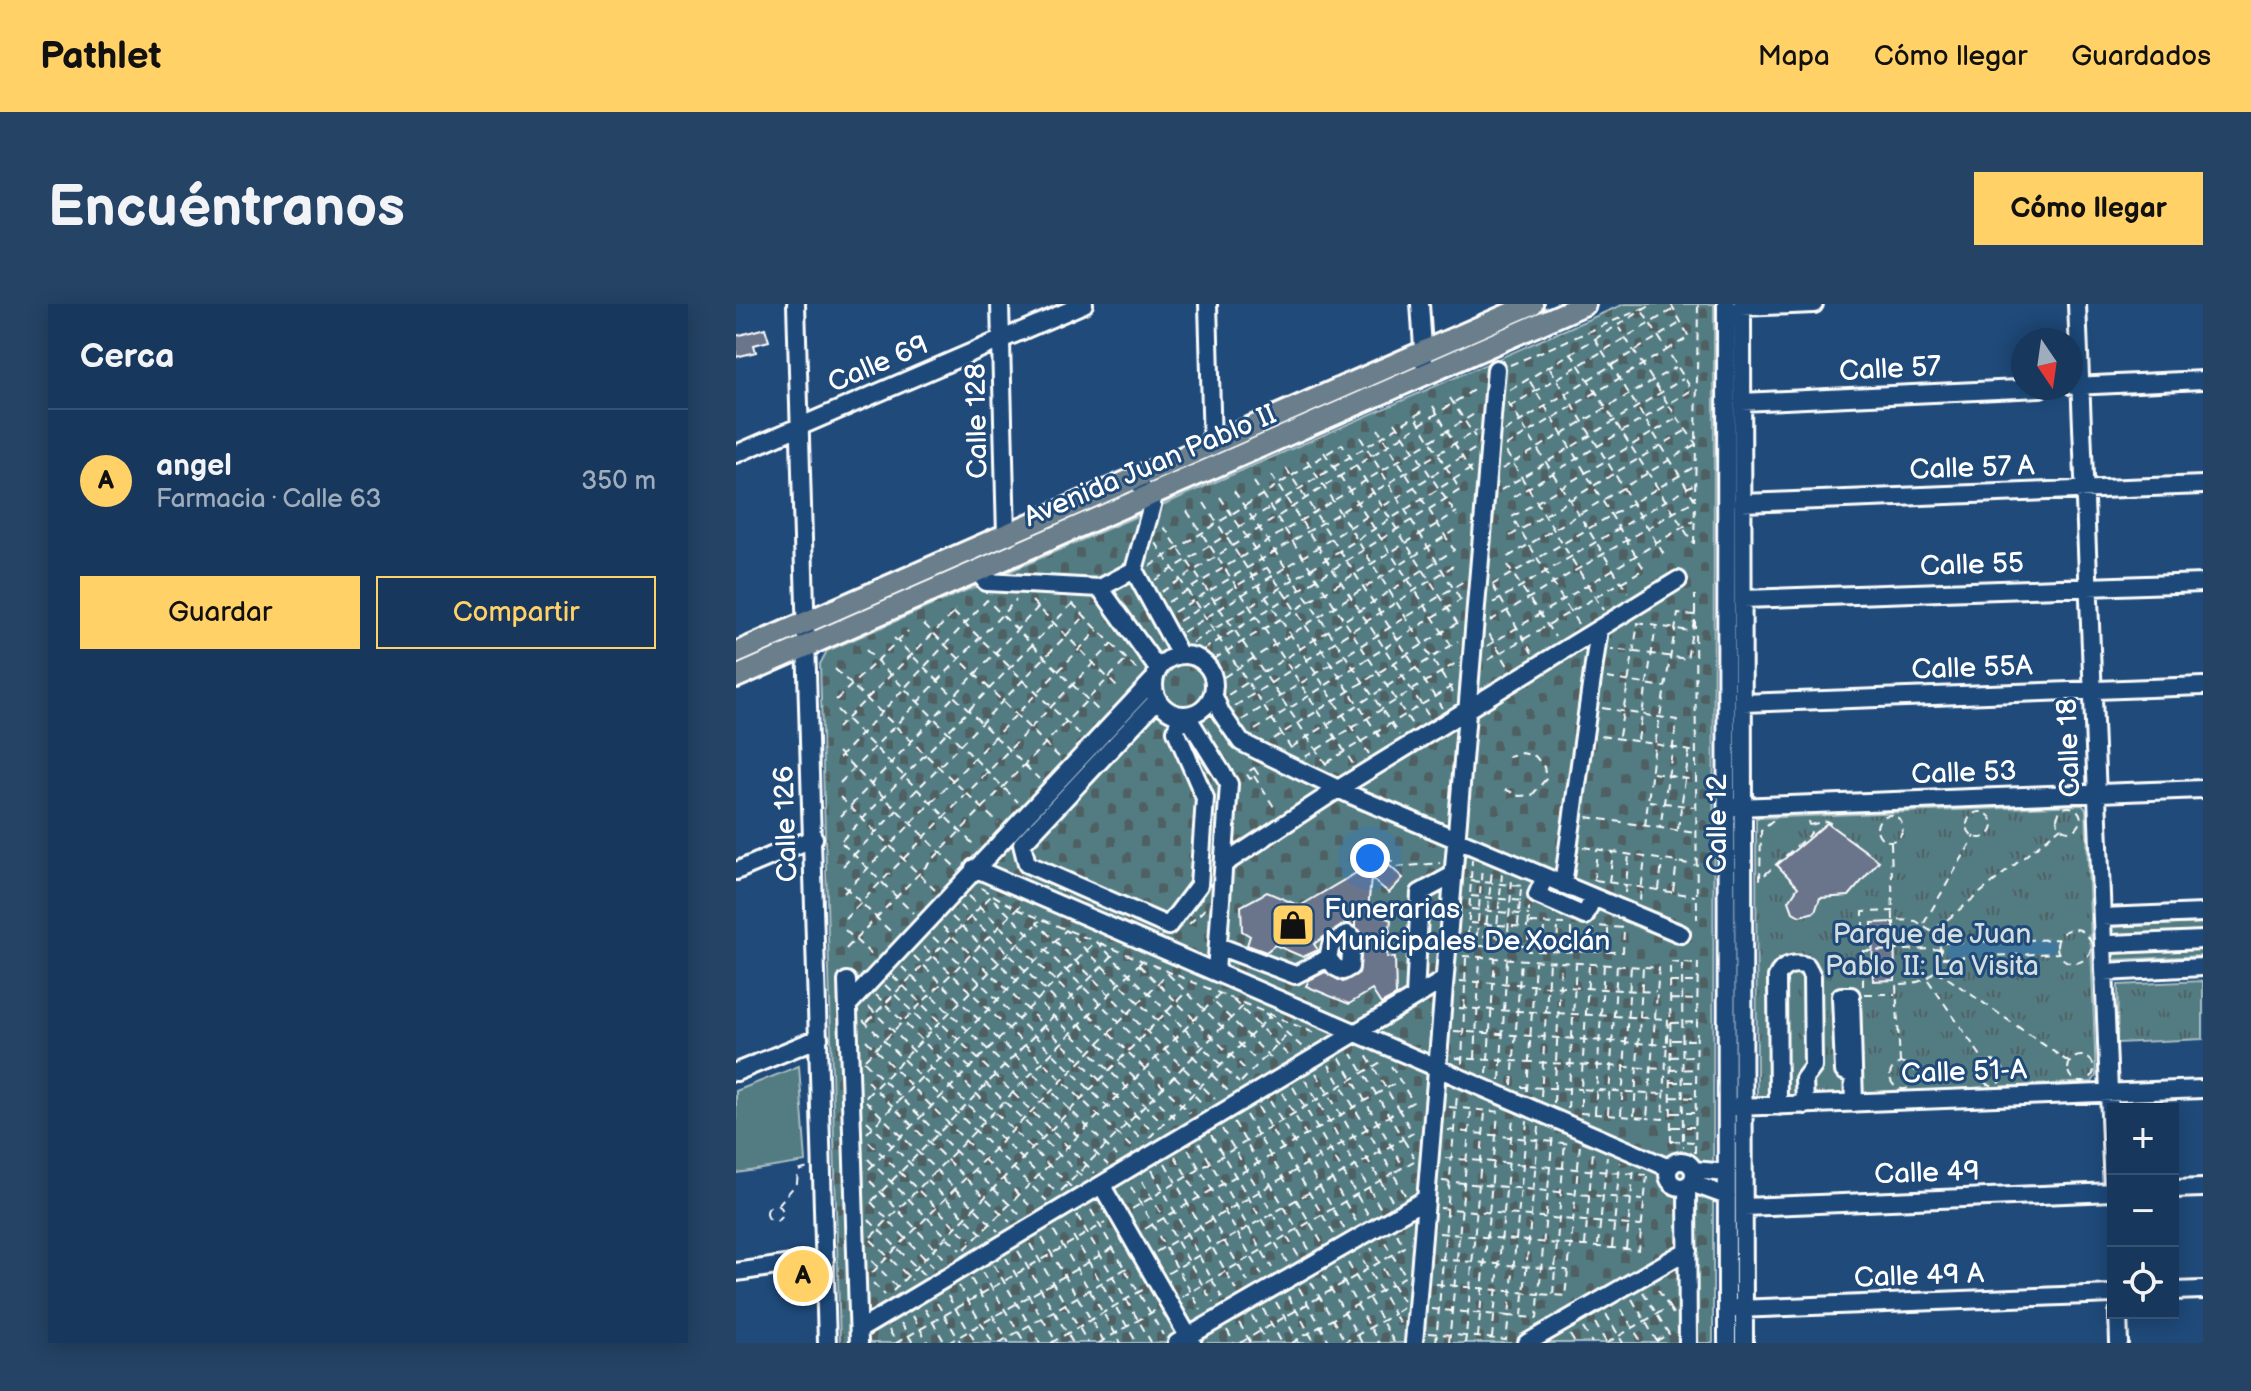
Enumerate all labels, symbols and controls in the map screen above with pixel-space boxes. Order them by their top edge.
text: Pathlet [40,34,161,79]
text: Mapa [1758,40,1830,73]
text: Cómo llegar [1874,40,2027,73]
text: Guardados [2071,40,2211,73]
button: Cómo llegar [1974,172,2203,245]
text: Encuéntranos [48,175,405,242]
street label: Calle 69 [823,328,933,400]
north arrow [2011,328,2083,400]
text: Cerca [80,336,175,377]
street label: Calle 57 [1838,350,1942,388]
street label: Calle 128 [959,363,995,479]
street label: Avenida Juan Pablo II [1019,398,1281,534]
text: angel [156,448,232,484]
street label: Calle 57 A [1909,449,2036,487]
text: A [98,466,114,497]
text: 350 m [581,466,656,497]
text: Farmacia · Calle 63 [156,484,382,515]
street label: Calle 55 [1919,547,2025,583]
button: Guardar [80,576,360,649]
button: Compartir [376,576,656,649]
street label: Calle 55A [1911,649,2034,687]
street label: Calle 18 [2051,698,2087,798]
street label: Calle 53 [1911,755,2017,791]
street label: Calle 126 [767,765,805,883]
street label: Calle 12 [1701,774,1734,874]
your location [1350,838,1390,878]
place label: Funerarias Municipales De Xoclán [1324,893,1610,958]
shop icon: Funerarias Municipales De Xoclán [1269,901,1317,949]
park label: Parque de Juan Pablo II: La Visita [1825,918,2039,983]
street label: Calle 51-A [1900,1053,2029,1091]
map controls [2107,1103,2179,1319]
button: + [2107,1103,2179,1175]
street label: Calle 49 [1874,1155,1980,1191]
button: − [2107,1175,2179,1247]
pin: A [777,1246,829,1306]
button: locate [2107,1247,2179,1319]
street label: Calle 49 A [1853,1257,1985,1295]

